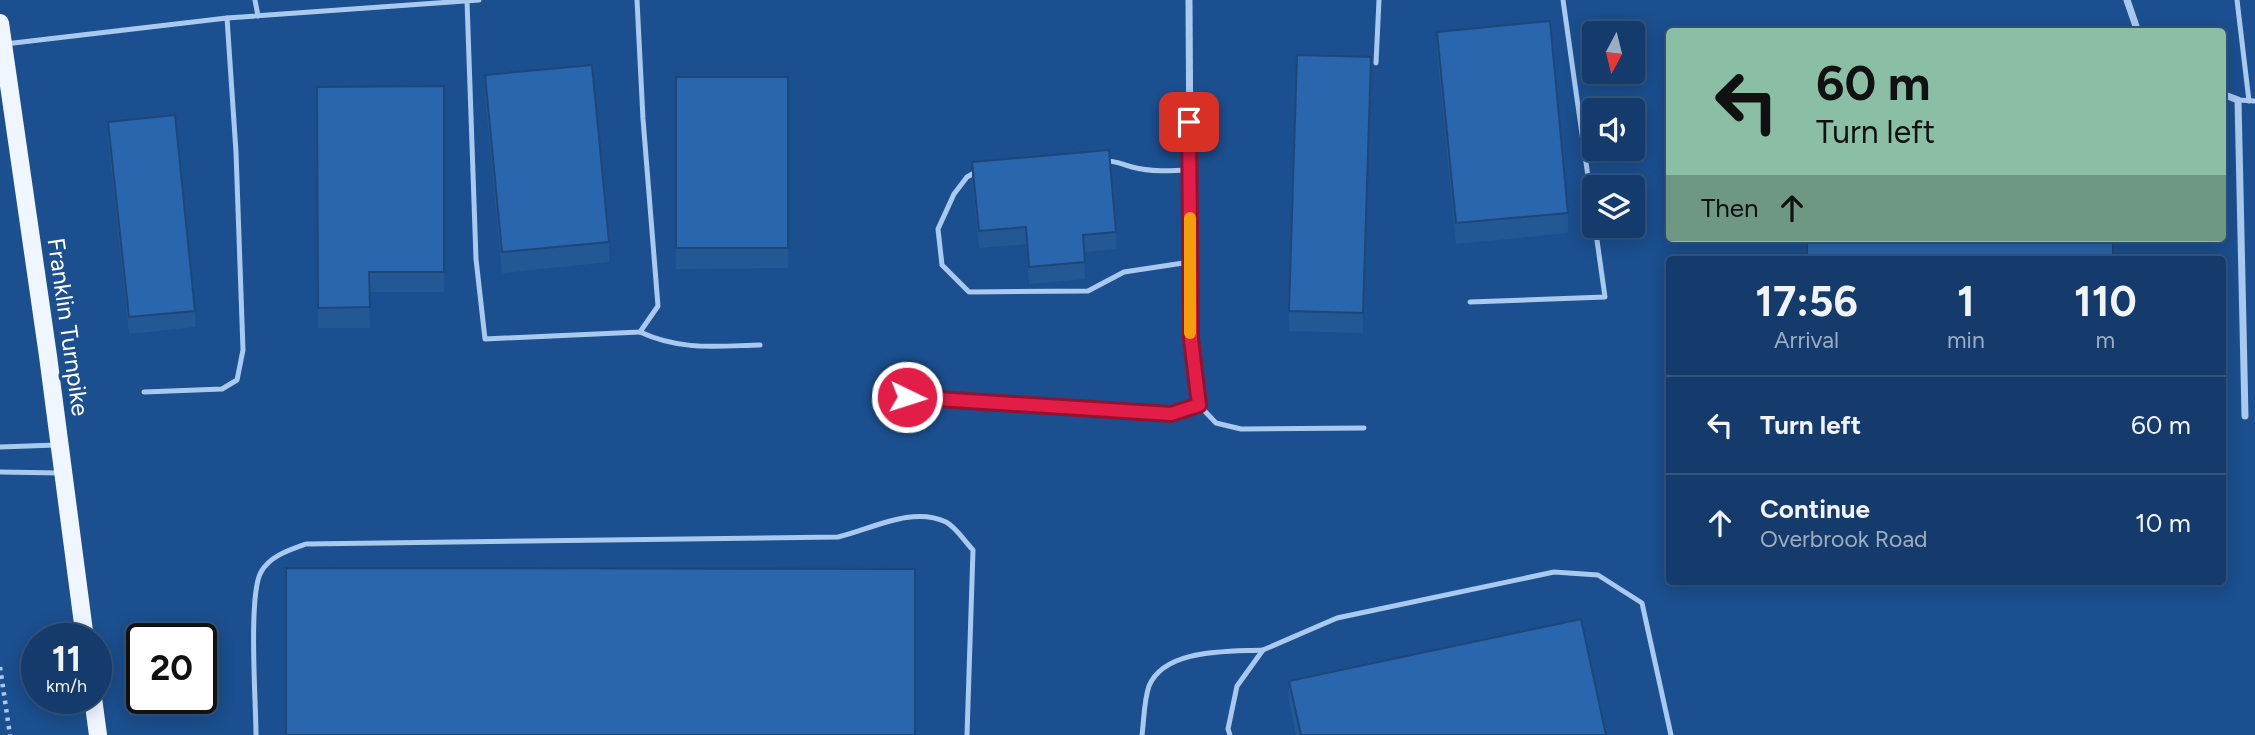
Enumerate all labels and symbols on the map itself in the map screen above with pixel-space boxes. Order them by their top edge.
north arrow [1582,21,1645,84]
pin [1159,92,1219,152]
street label: Franklin Turnpike [42,236,95,418]
position arrow [870,360,944,434]
speed limit sign: 20 [126,623,217,714]

